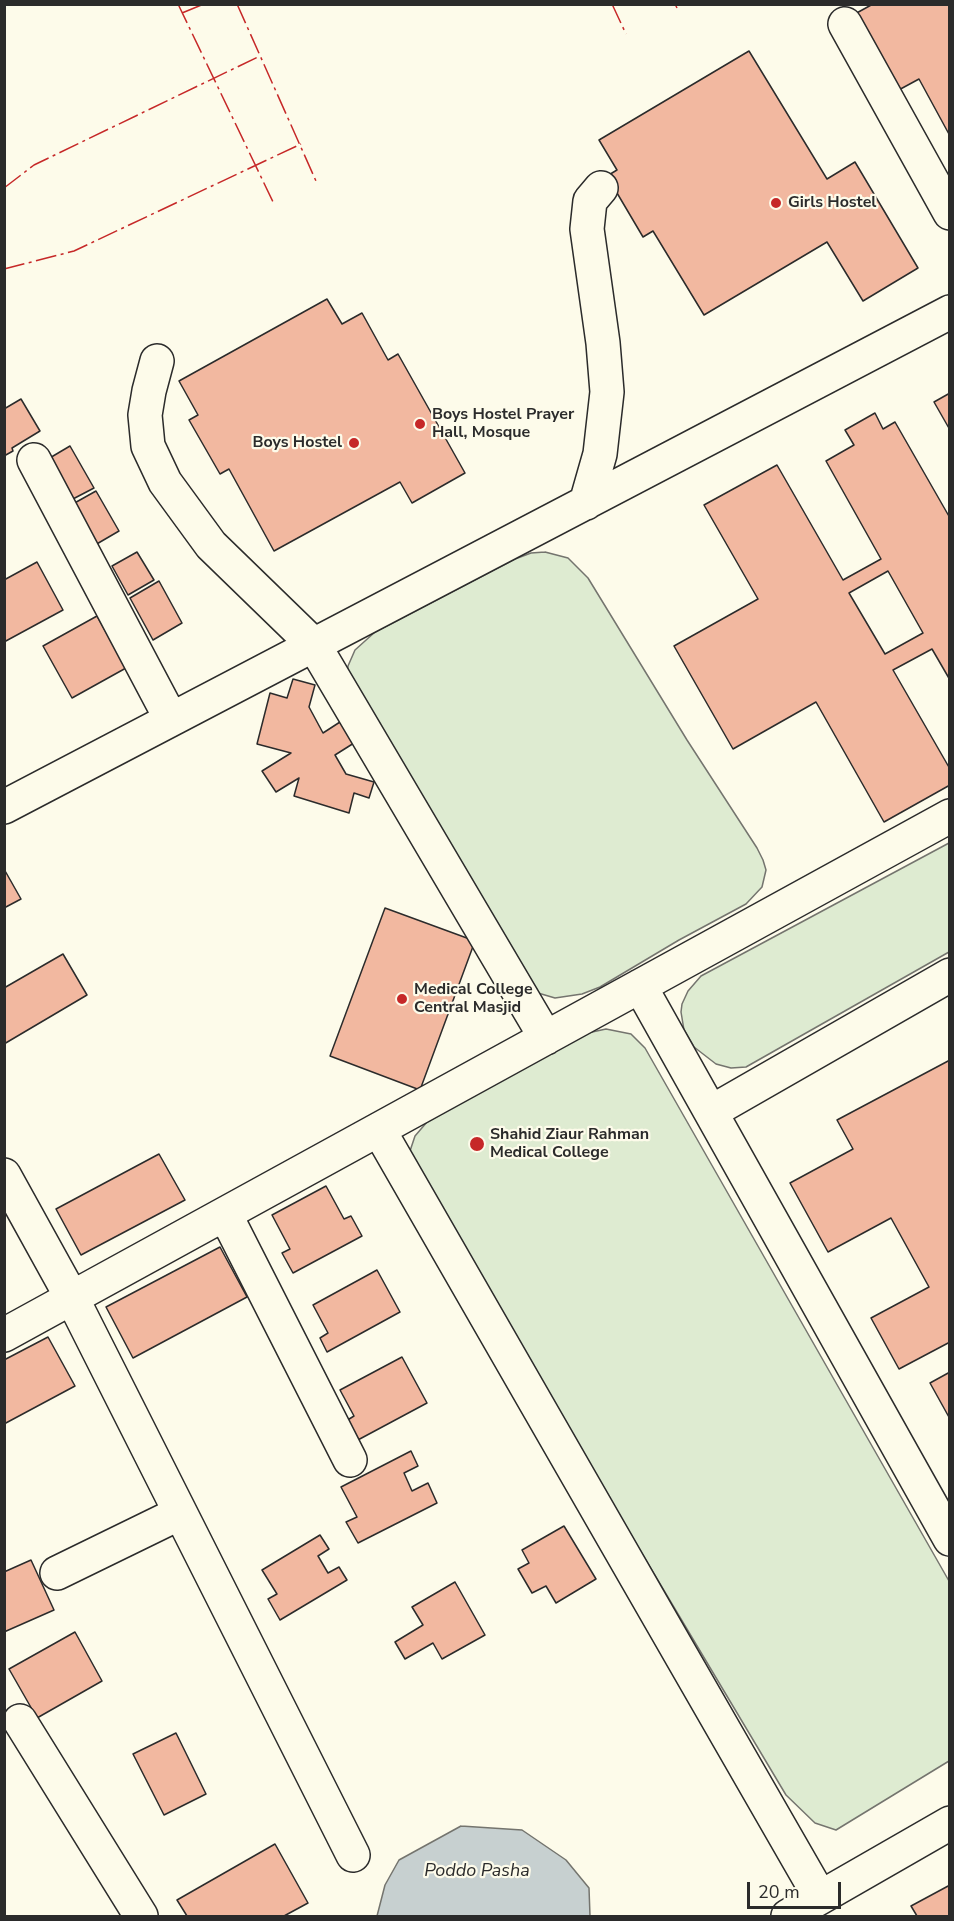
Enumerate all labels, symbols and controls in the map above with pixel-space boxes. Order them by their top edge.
place label: Girls Hostel [788,193,876,213]
marker: Girls Hostel [769,196,783,210]
place label: Boys Hostel Prayer Hall, Mosque [432,405,574,443]
marker: Boys Hostel Prayer Hall, Mosque [413,417,427,431]
place label: Boys Hostel [252,433,342,453]
marker: Boys Hostel [347,436,361,450]
place label: Medical College Central Masjid [414,980,533,1018]
marker: Medical College Central Masjid [395,992,409,1006]
place label: Shahid Ziaur Rahman Medical College [490,1125,649,1163]
marker: Shahid Ziaur Rahman Medical College [468,1135,486,1153]
water label: Poddo Pasha [424,1861,530,1883]
scale bar [750,1870,844,1908]
text: 20 m [758,1880,800,1904]

